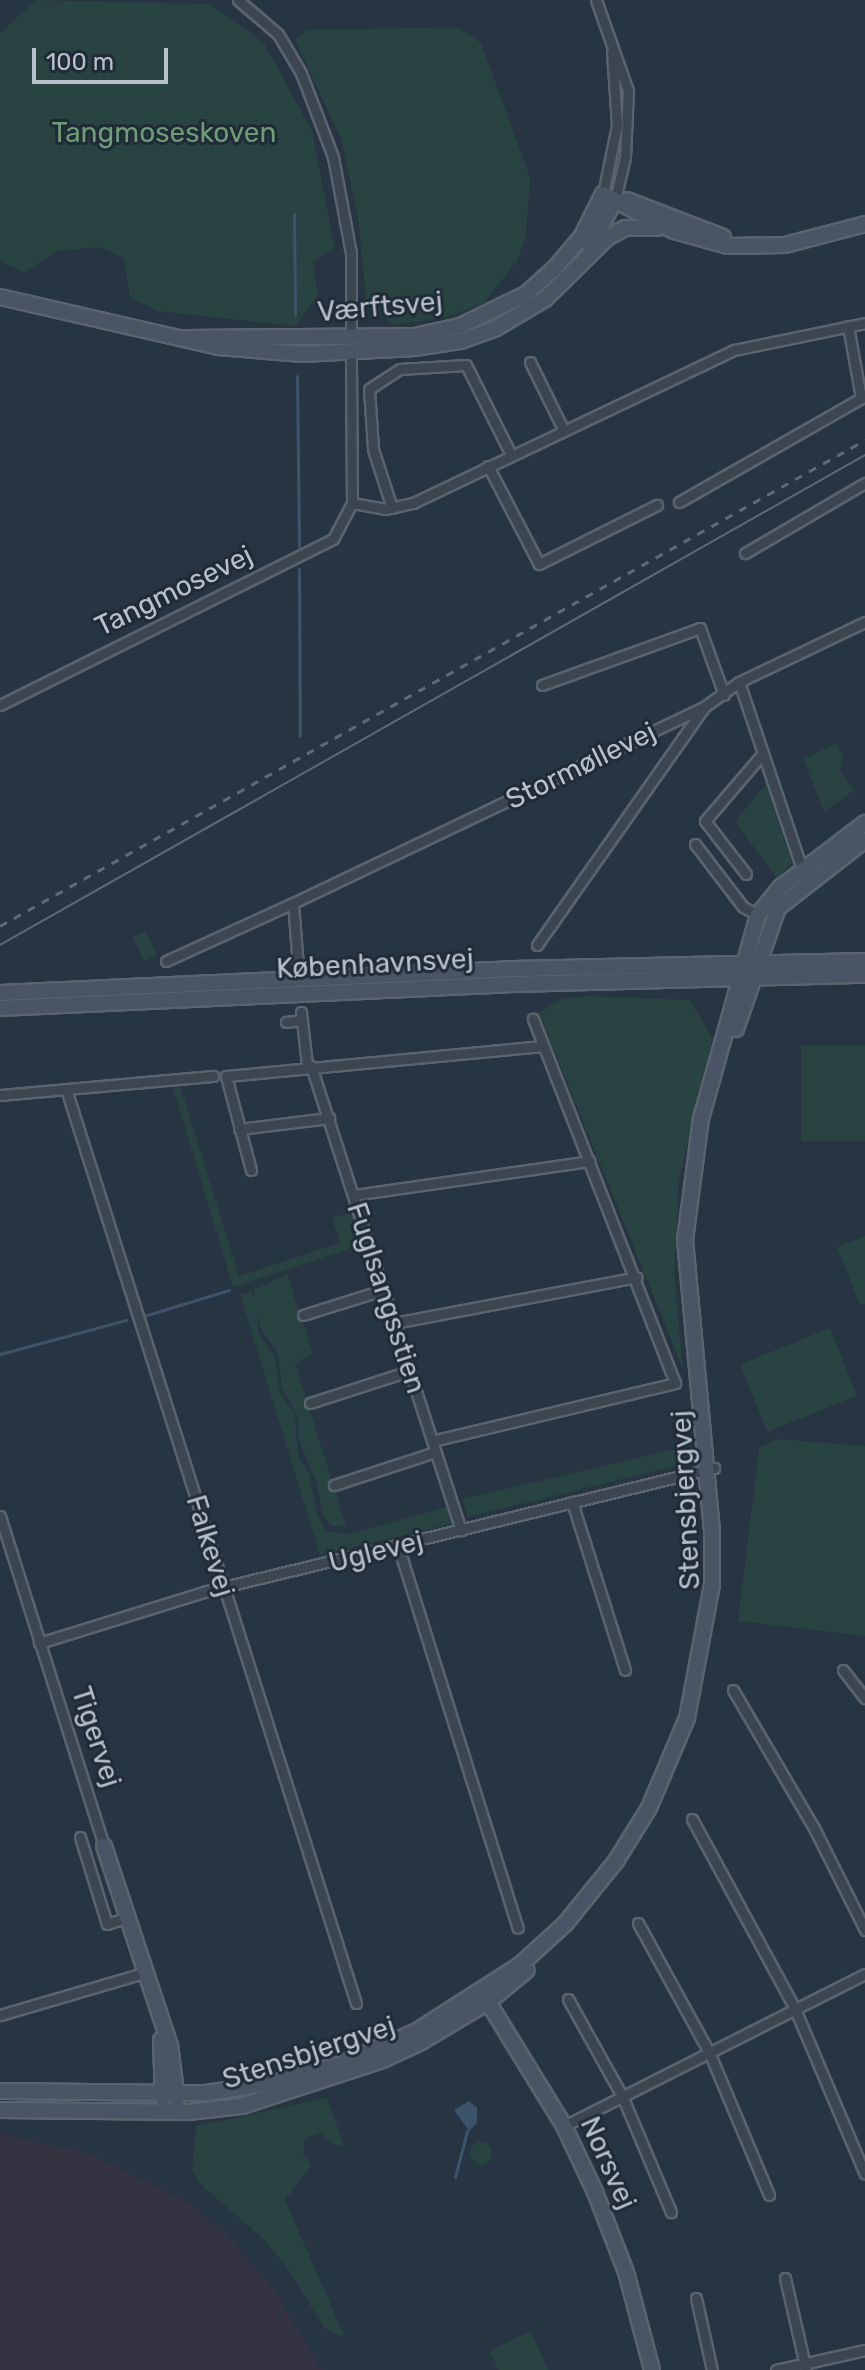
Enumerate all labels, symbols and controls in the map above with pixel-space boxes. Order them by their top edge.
scale bar [36,32,172,82]
text: 100 m [46,48,114,76]
park label: Tangmoseskoven [52,116,276,150]
street label: Værftsvej [316,285,444,329]
street label: Tangmosevej [90,538,258,644]
street label: Stormøllevej [501,715,661,817]
street label: Københavnsvej [275,942,475,986]
street label: Fuglsangsstien [339,1198,433,1398]
street label: Stensbjergvej [665,1409,707,1591]
street label: Falkevej [179,1491,241,1601]
street label: Uglevej [325,1524,427,1580]
street label: Tigervej [64,1682,128,1792]
street label: Stensbjergvej [218,2009,400,2097]
street label: Norsvej [573,2112,643,2214]

